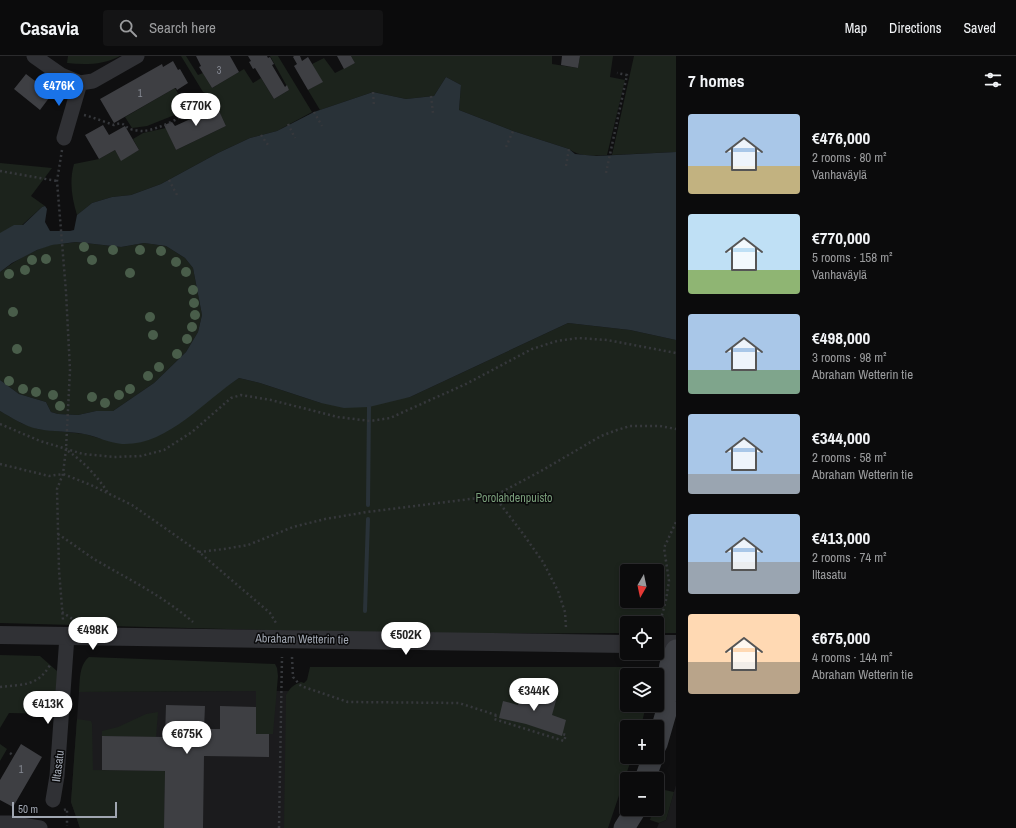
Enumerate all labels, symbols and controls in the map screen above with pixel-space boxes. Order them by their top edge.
search box [103,10,383,46]
text: Casavia [20,15,79,41]
icon: search [117,17,139,39]
text: Search here [149,17,216,38]
text: Map [845,19,867,37]
text: Directions [889,19,941,37]
text: Saved [963,19,996,37]
house number: 3 [217,64,222,77]
text: 7 homes [688,69,745,92]
icon: filters [982,69,1004,91]
pin: €476K [31,73,87,107]
text: €476K [43,77,75,94]
house number: 1 [138,87,143,100]
pin: €770K [168,93,224,127]
text: €770K [180,97,212,114]
text: €476,000 [812,126,870,149]
icon: home [720,130,768,178]
text: 2 rooms · 80 m² [812,149,887,166]
text: Vanhaväylä [812,166,867,183]
text: €770,000 [812,226,870,249]
icon: home [720,230,768,278]
text: 5 rooms · 158 m² [812,249,893,266]
text: Vanhaväylä [812,266,867,283]
text: €498,000 [812,326,870,349]
icon: home [720,330,768,378]
text: 3 rooms · 98 m² [812,349,887,366]
text: Abraham Wetterin tie [812,366,913,383]
text: €344,000 [812,426,870,449]
icon: home [720,430,768,478]
text: 2 rooms · 58 m² [812,449,887,466]
text: Abraham Wetterin tie [812,466,913,483]
park label: Porolahdenpuisto [475,490,553,506]
text: €413,000 [812,526,870,549]
icon: home [720,530,768,578]
text: 2 rooms · 74 m² [812,549,887,566]
north arrow [620,564,664,608]
map controls [620,564,664,816]
text: Iltasatu [812,566,846,583]
button: locate [620,616,664,660]
pin: €498K [65,617,121,651]
text: €498K [77,621,109,638]
pin: €502K [378,622,434,656]
text: €502K [390,626,422,643]
text: €675,000 [812,626,870,649]
street label: Abraham Wetterin tie [254,630,349,648]
icon: home [720,630,768,678]
text: 4 rooms · 144 m² [812,649,893,666]
text: Abraham Wetterin tie [812,666,913,683]
button: layers [620,668,664,712]
pin: €344K [506,678,562,712]
text: €344K [518,682,550,699]
pin: €413K [20,691,76,725]
text: €413K [32,695,64,712]
button: + [620,720,664,764]
pin: €675K [159,721,215,755]
text: €675K [171,725,203,742]
street label: Iltasatu [48,749,68,783]
house number: 1 [19,763,24,776]
button: − [620,772,664,816]
scale bar [12,800,117,819]
text: 50 m [18,802,38,816]

